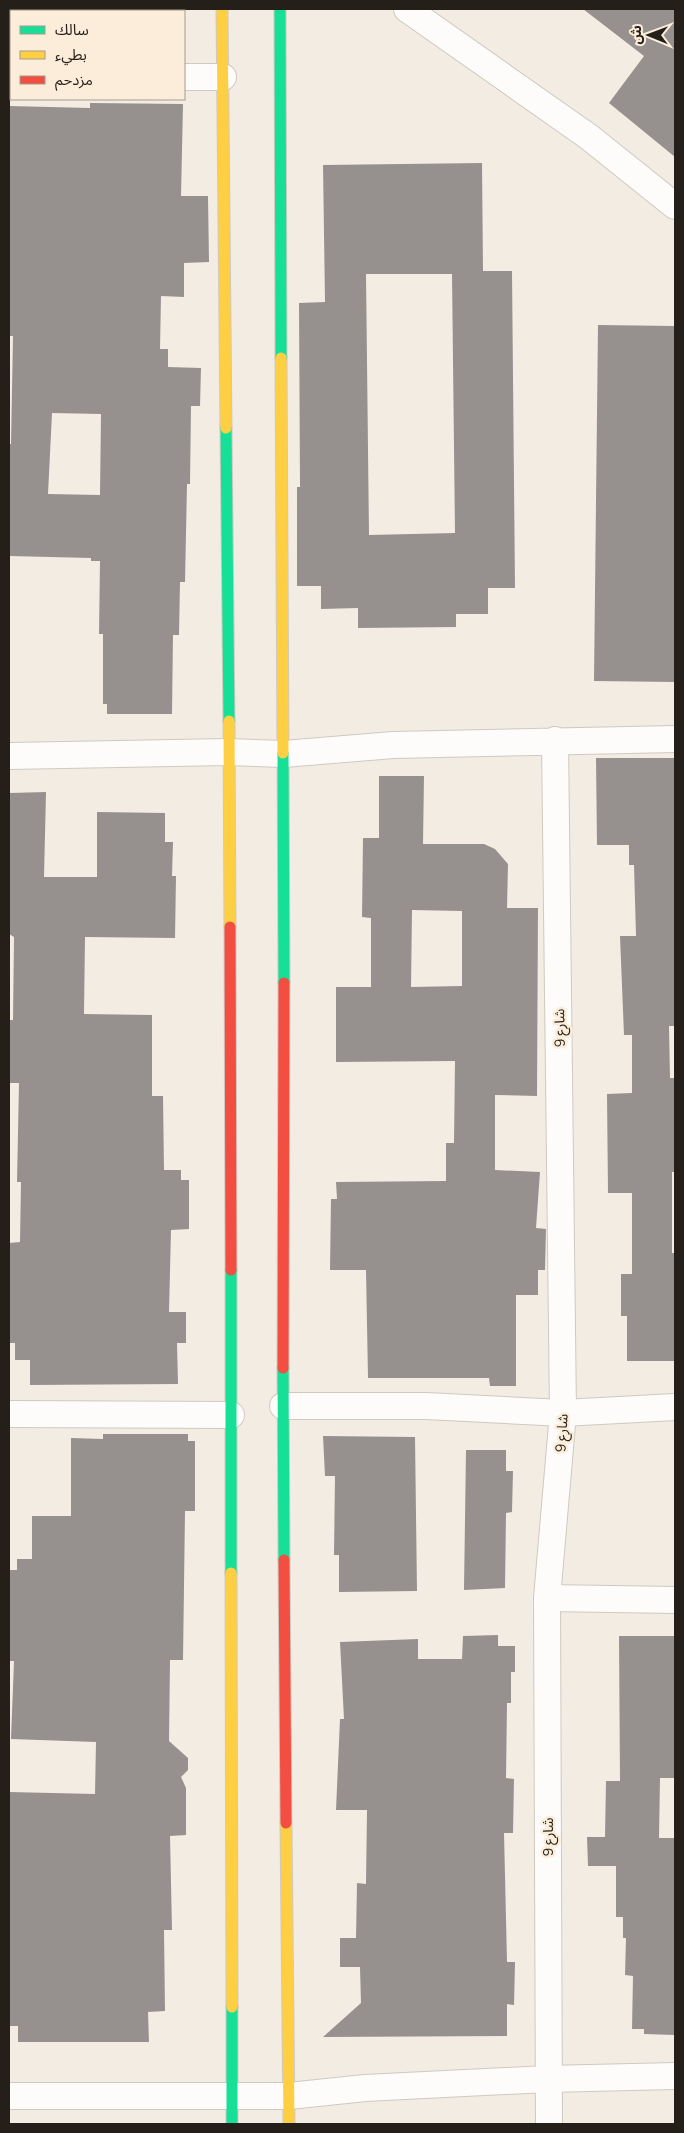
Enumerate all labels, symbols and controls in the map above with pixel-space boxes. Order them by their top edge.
legend [10,10,185,100]
north arrow [624,10,674,60]
text: سالك [55,19,89,40]
text: ش [626,25,645,45]
text: بطيء [55,44,87,66]
text: مزدحم [55,69,93,91]
street label: شارع 9 [549,1008,571,1048]
street label: شارع 9 [550,1413,574,1453]
street label: شارع 9 [538,1818,559,1856]

